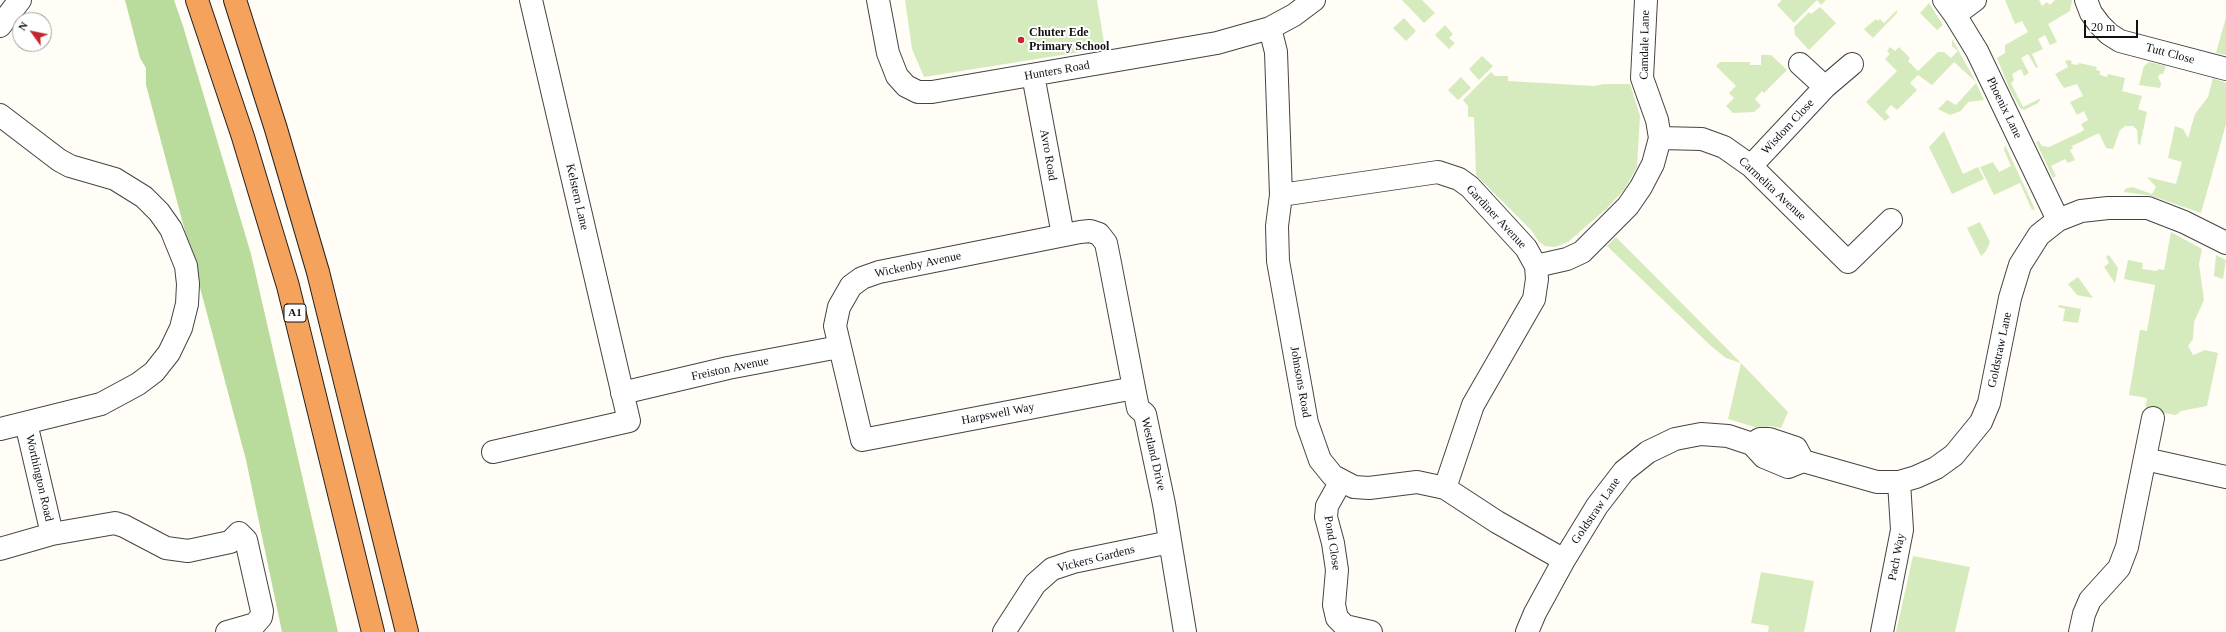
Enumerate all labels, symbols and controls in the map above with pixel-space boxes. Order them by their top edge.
street label: Camdale Lane [1637,10,1653,80]
north arrow [12,12,52,52]
scale bar [2086,12,2140,38]
text: N [16,19,30,33]
text: 20 m [2091,20,2115,34]
place label: Chuter Ede Primary School [1029,26,1109,54]
marker: Chuter Ede Primary School [1016,35,1026,45]
street label: Tutt Close [2144,41,2196,67]
street label: Hunters Road [1023,58,1091,84]
street label: Phoenix Lane [1983,75,2025,141]
street label: Wisdom Close [1759,96,1817,158]
street label: Avro Road [1036,128,1060,182]
street label: Carmelita Avenue [1735,154,1809,224]
street label: Kelstern Lane [562,162,592,232]
street label: Gardiner Avenue [1463,182,1529,252]
street label: Wickenby Avenue [873,249,963,281]
road number: A1 [284,304,306,322]
street label: Goldstraw Lane [1985,311,2015,389]
street label: Johnsons Road [1287,345,1313,419]
street label: Freiston Avenue [690,354,770,384]
street label: Harpswell Way [960,400,1036,428]
street label: Westland Drive [1138,416,1168,492]
street label: Worthington Road [22,433,56,523]
street label: Goldstraw Lane [1569,475,1623,547]
street label: Pond Close [1321,515,1343,571]
street label: Pach Way [1885,532,1909,582]
street label: Vickers Gardens [1056,542,1136,576]

